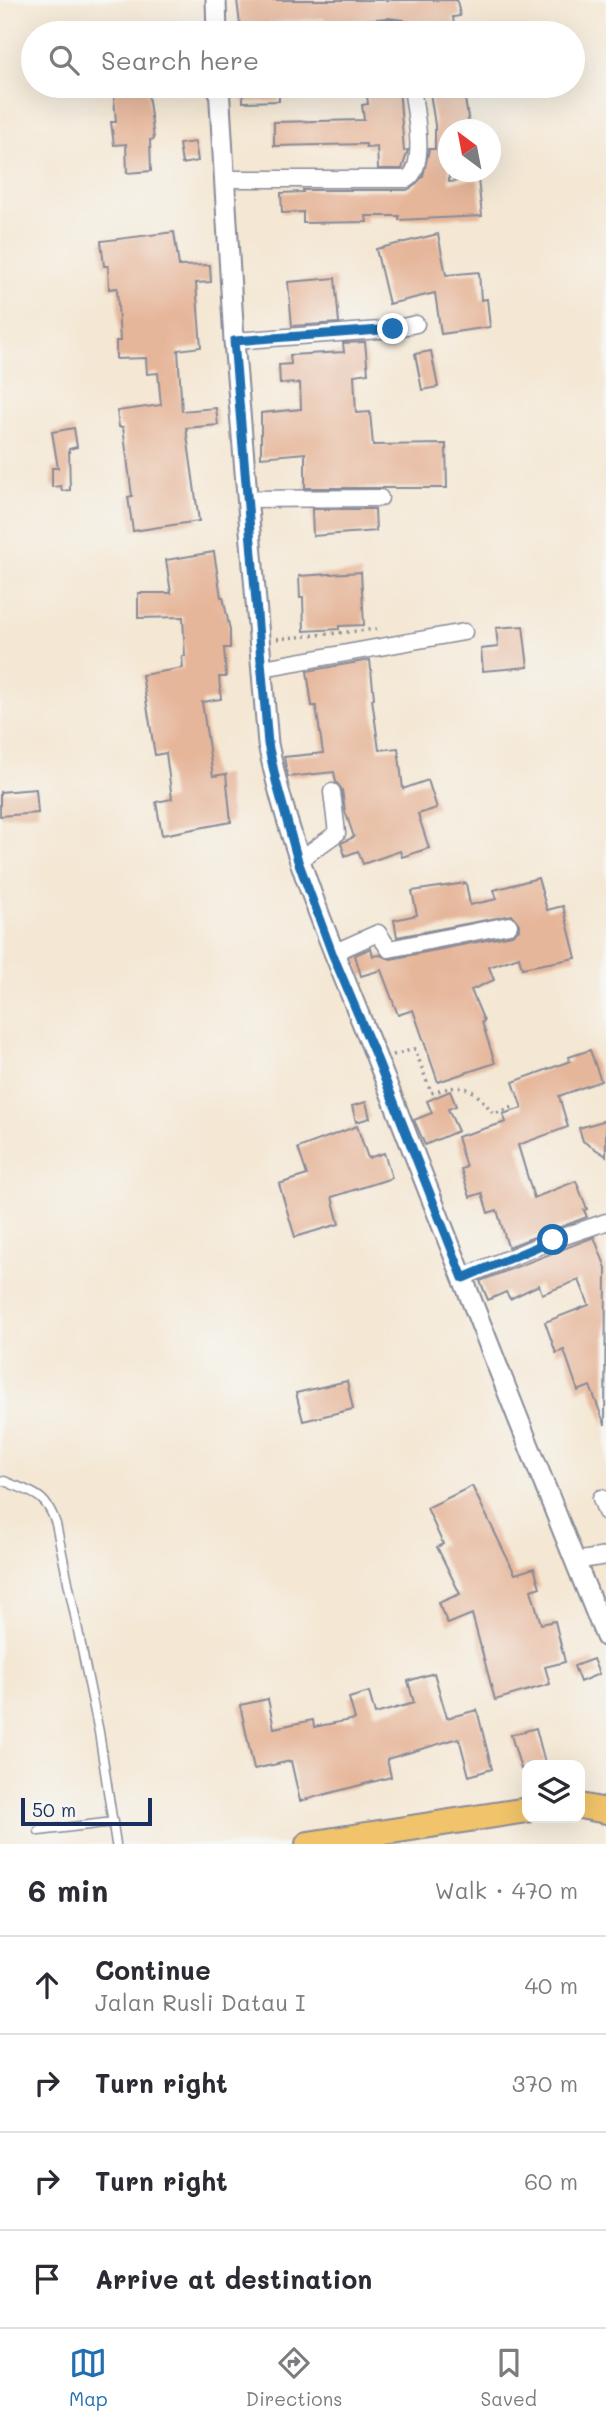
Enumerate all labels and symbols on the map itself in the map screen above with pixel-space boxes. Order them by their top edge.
north arrow [438,119,501,182]
route end [377,313,408,344]
route start [537,1224,568,1255]
scale bar [21,1795,152,1827]

